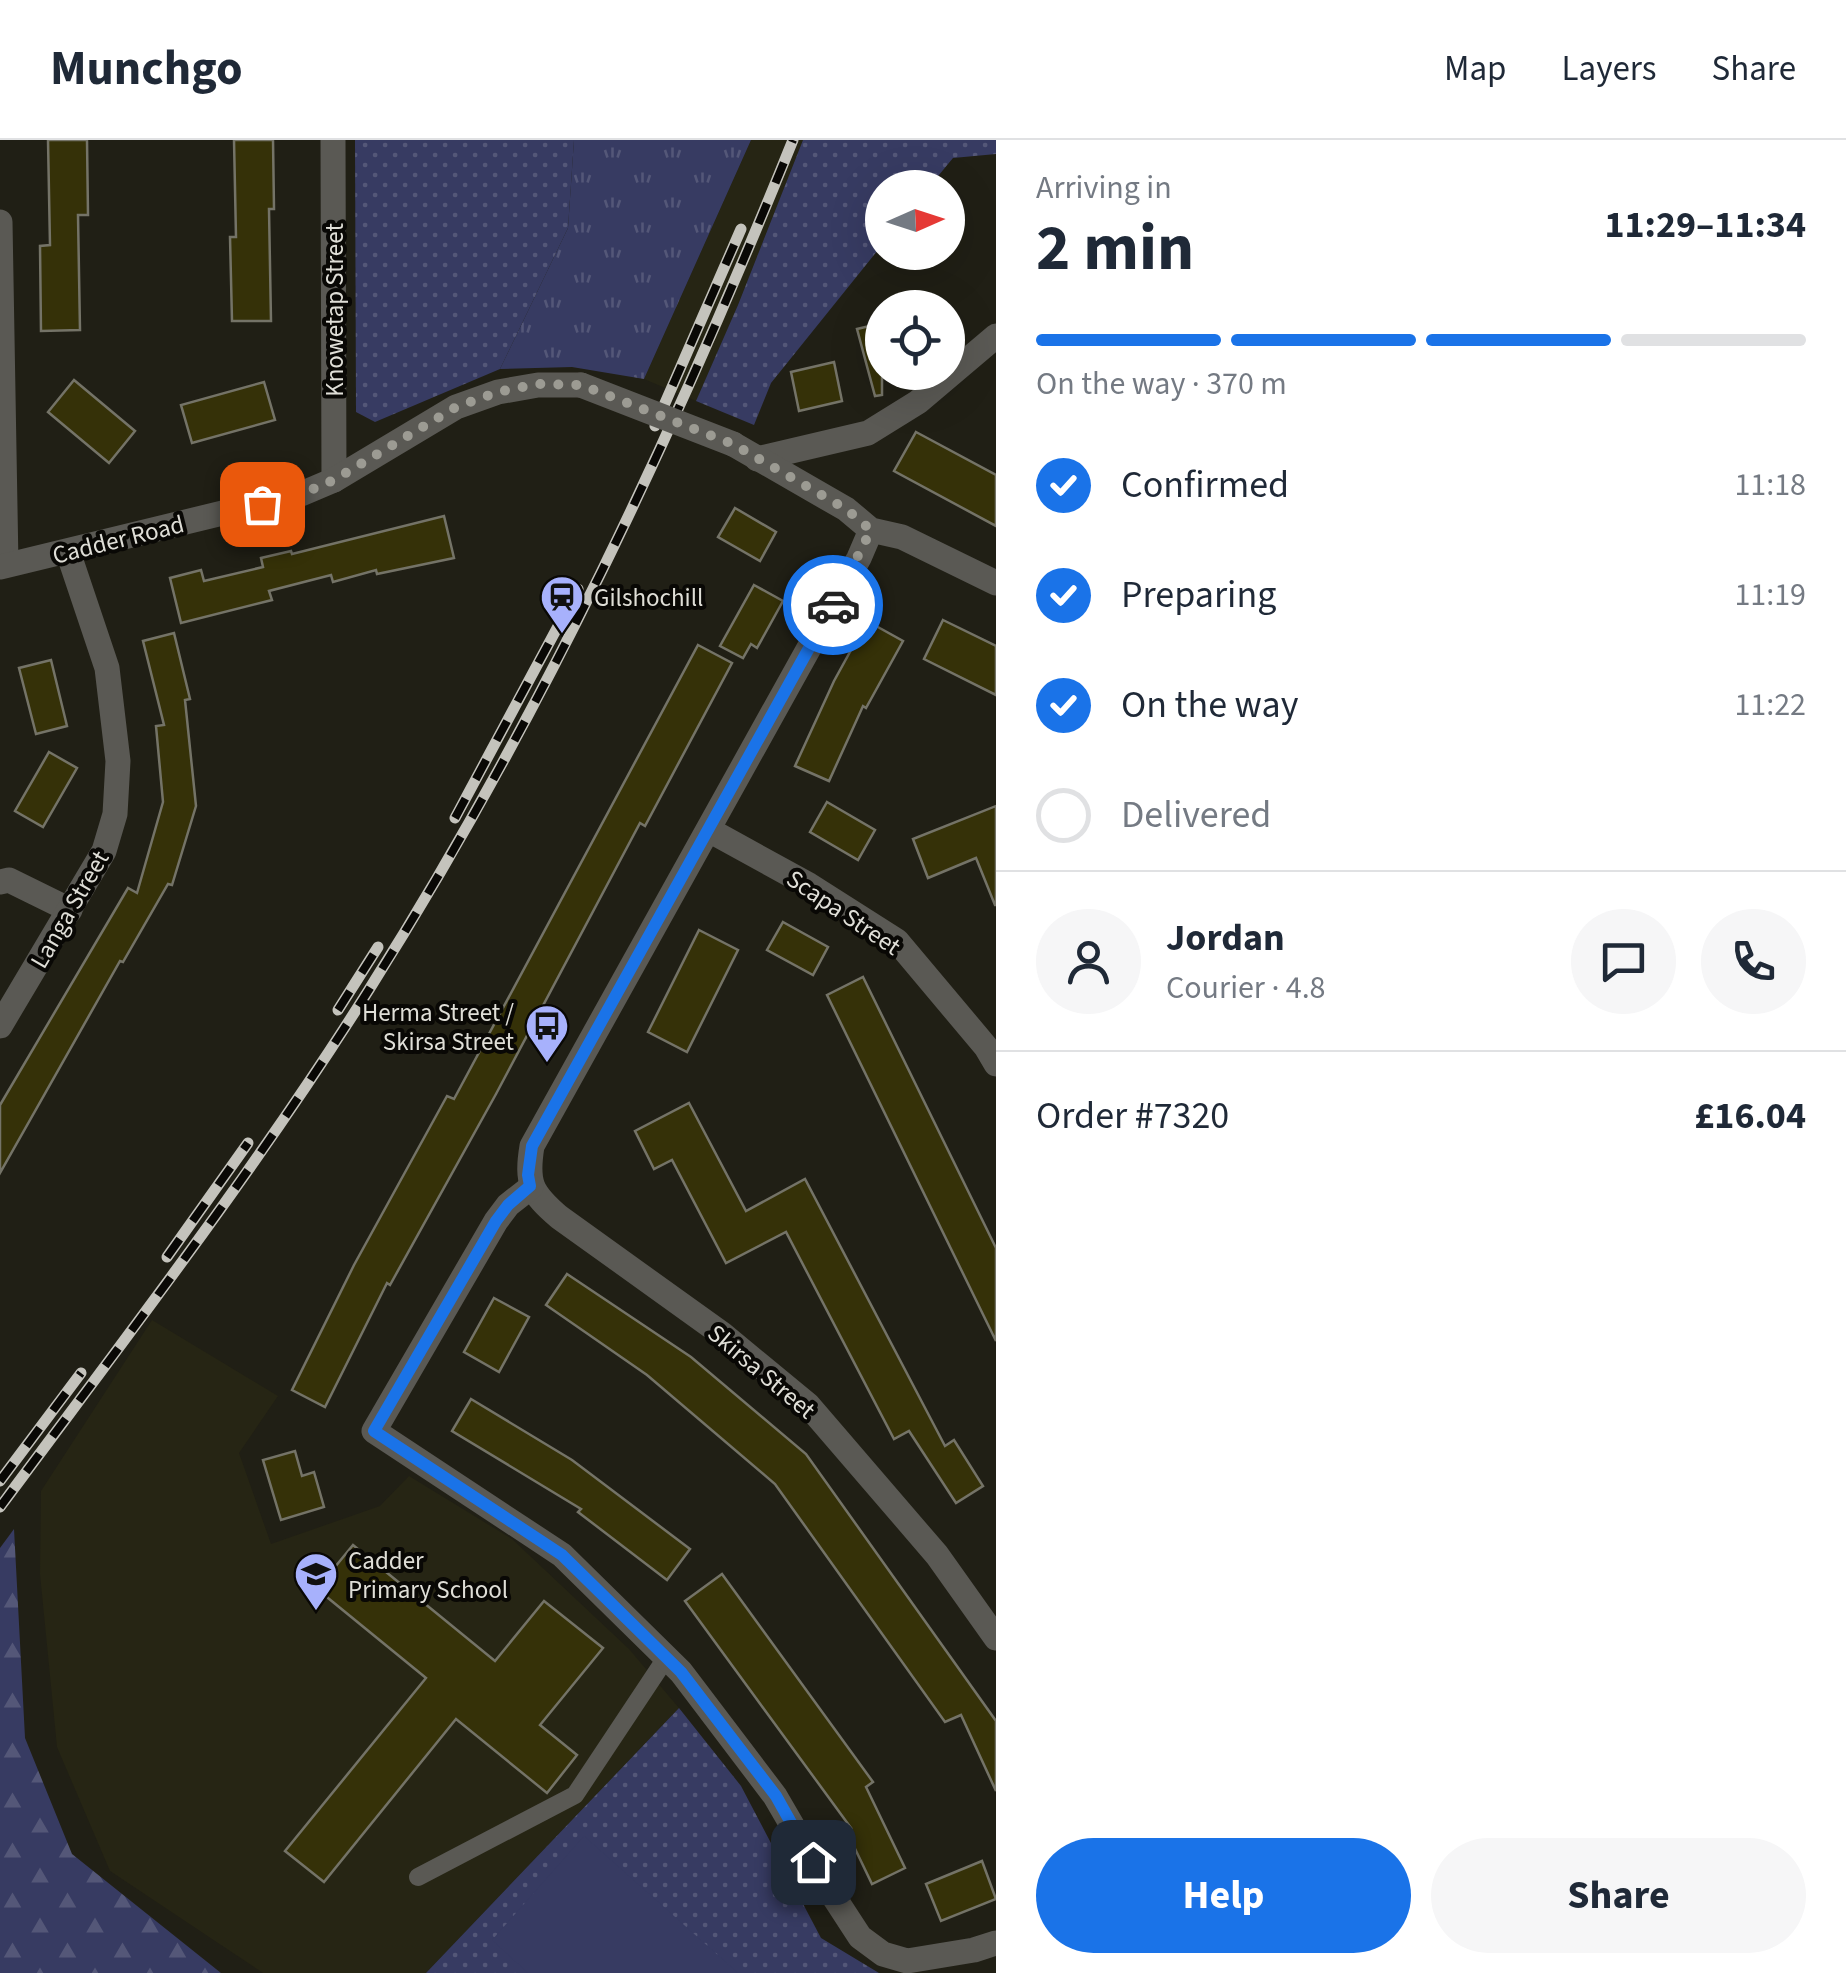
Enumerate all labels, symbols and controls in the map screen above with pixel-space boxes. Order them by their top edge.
text: Munchgo [50,35,243,103]
text: Map [1444,44,1507,94]
text: Layers [1562,44,1656,94]
text: Share [1711,44,1796,94]
text: Arriving in [1036,165,1172,211]
north arrow [865,170,965,270]
map controls [865,170,965,390]
text: 11:29–11:34 [1604,198,1806,252]
text: 2 min [1036,202,1194,295]
street label: Knowetap Street [317,223,353,397]
button: locate [865,290,965,390]
text: On the way · 370 m [1036,361,1287,407]
icon: check [1036,458,1091,513]
text: Confirmed [1121,458,1289,512]
pin [220,462,305,547]
text: 11:18 [1734,462,1806,508]
icon: bag [235,477,290,532]
street label: Cadder Road [49,506,188,574]
courier [783,555,883,655]
icon: check [1036,568,1091,623]
text: Preparing [1121,568,1276,622]
text: 11:19 [1734,572,1806,618]
station icon: Gilshochill [539,574,585,635]
icon: car [806,578,861,633]
place label: Gilshochill [594,580,703,616]
icon: check [1036,678,1091,733]
text: On the way [1121,678,1298,732]
text: 11:22 [1734,682,1806,728]
text: Delivered [1121,788,1271,842]
street label: Langa Street [22,843,118,975]
street label: Scapa Street [779,861,908,965]
button: person [1036,909,1141,1014]
button: chat [1571,909,1676,1014]
button: phone [1701,909,1806,1014]
text: Jordan [1166,911,1285,965]
text: Courier · 4.8 [1166,965,1326,1011]
place label: Herma Street / Skirsa Street [362,995,515,1060]
bus stop icon: Herma Street / Skirsa Street [524,1003,570,1064]
text: Order #7320 [1036,1089,1229,1143]
text: £16.04 [1694,1089,1806,1143]
street label: Skirsa Street [700,1316,824,1428]
place label: Cadder Primary School [348,1543,508,1608]
school or university icon: Cadder Primary School [293,1551,339,1612]
pin [771,1820,856,1905]
icon: home [786,1835,841,1890]
button: Help [1036,1838,1411,1953]
button: Share [1431,1838,1806,1953]

